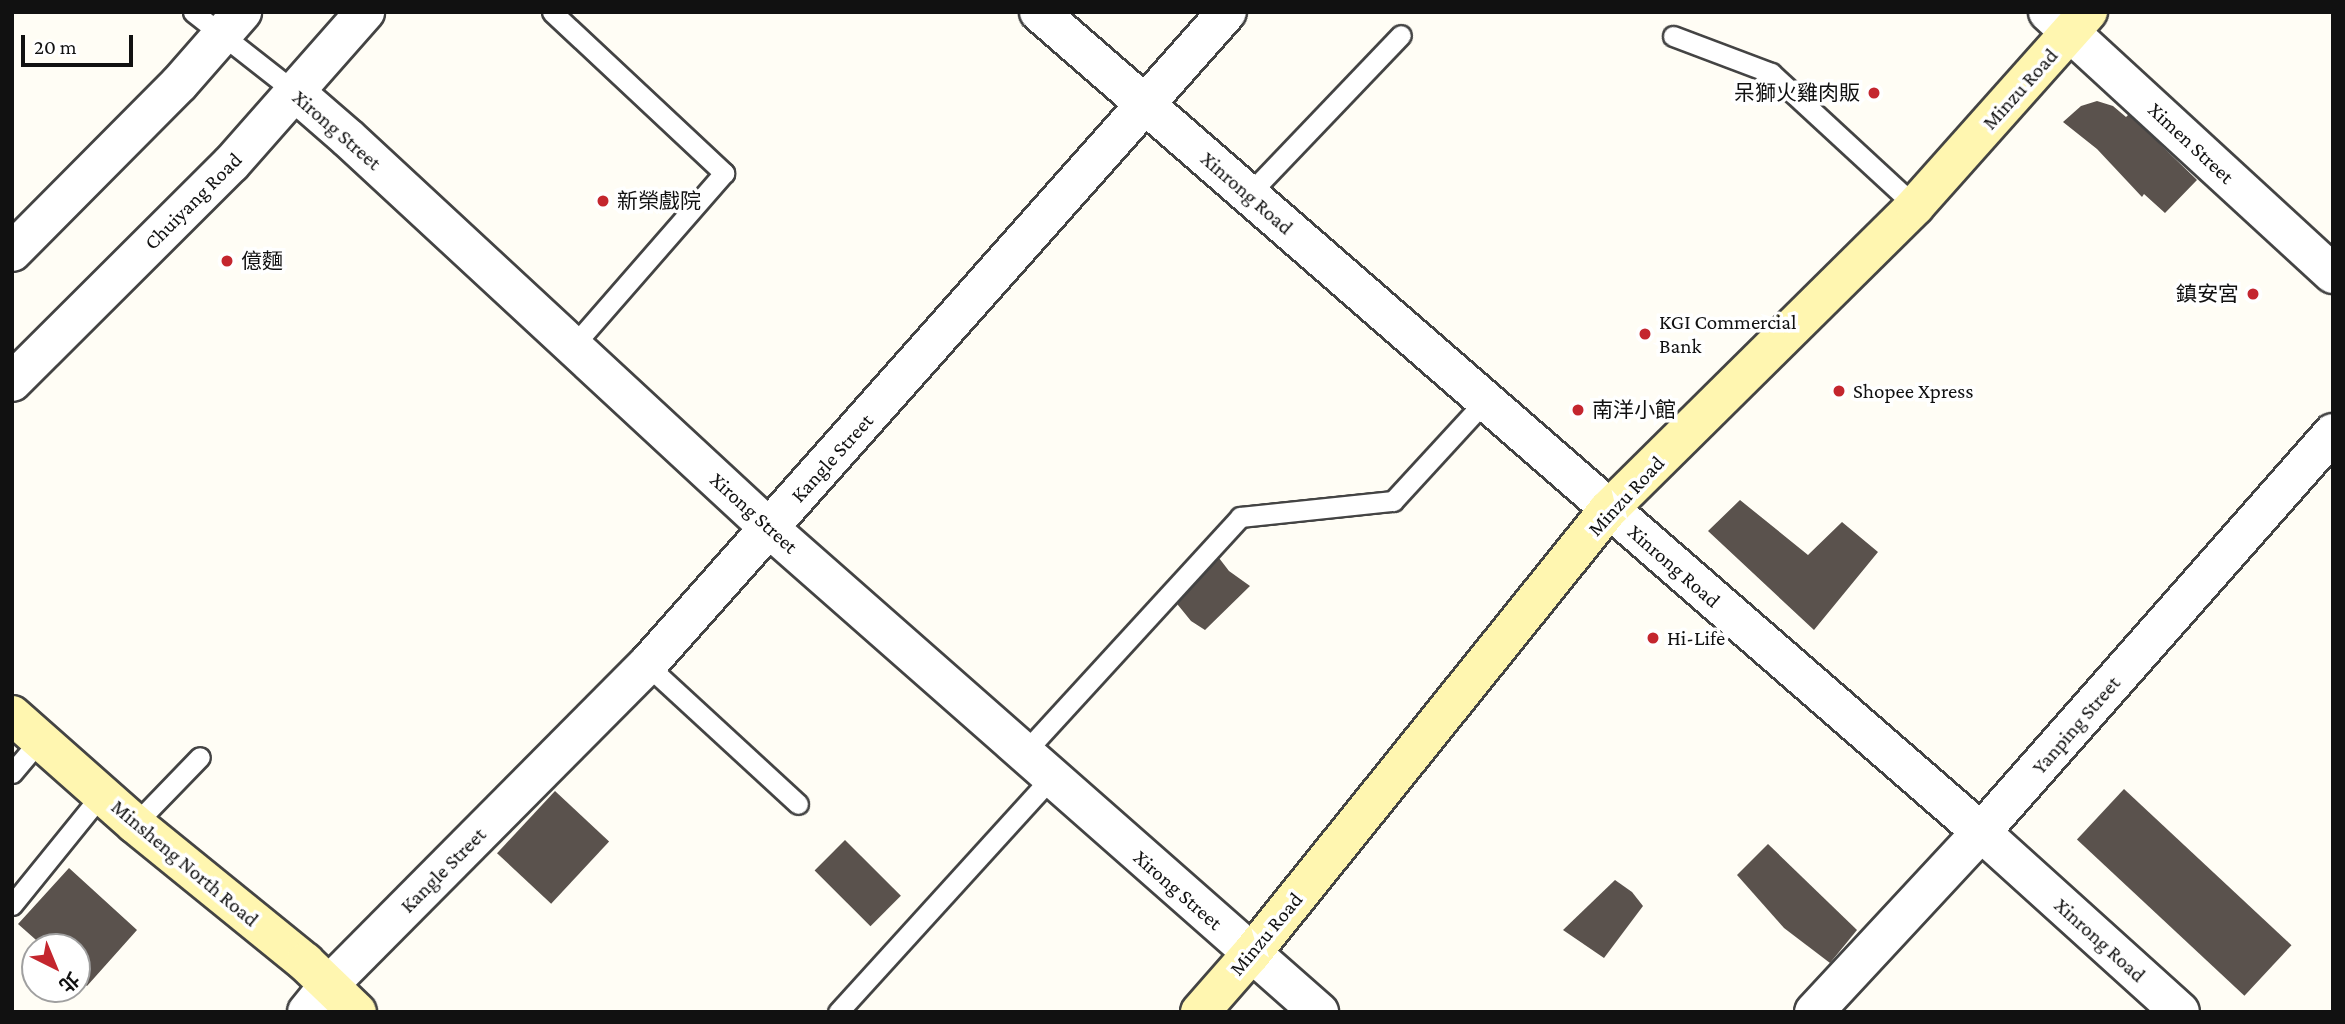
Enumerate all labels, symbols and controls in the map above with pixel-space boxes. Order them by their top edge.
scale bar [24,21,136,65]
text: 20 m [34,35,77,59]
street label: Minzu Road [1977,43,2063,135]
place label: 呆獅火雞肉販 [1734,80,1860,106]
street label: Xirong Street [287,85,387,175]
marker: 呆獅火雞肉販 [1866,85,1882,101]
street label: Ximen Street [2143,97,2239,189]
street label: Xinrong Road [1196,146,1298,240]
street label: Chuiyang Road [139,147,247,255]
place label: 新榮戲院 [617,188,701,214]
marker: 新榮戲院 [595,193,611,209]
place label: 億麵 [241,248,283,274]
marker: 億麵 [219,253,235,269]
place label: 鎮安宮 [2176,281,2239,307]
marker: 鎮安宮 [2245,286,2261,302]
place label: KGI Commercial Bank [1659,309,1797,359]
marker: KGI Commercial Bank [1637,326,1653,342]
place label: Shopee Xpress [1853,378,1974,404]
marker: Shopee Xpress [1831,383,1847,399]
place label: 南洋小館 [1592,397,1676,423]
marker: 南洋小館 [1570,402,1586,418]
street label: Kangle Street [786,408,878,508]
street label: Minzu Road [1582,451,1670,541]
street label: Xirong Street [705,467,803,559]
street label: Xinrong Road [1623,519,1725,613]
place label: Hi-Life [1667,625,1725,651]
marker: Hi-Life [1645,630,1661,646]
street label: Yanping Street [2027,671,2125,779]
street label: Minsheng North Road [106,794,264,932]
street label: Kangle Street [395,822,491,918]
street label: Xirong Street [1128,845,1228,935]
street label: Minzu Road [1224,887,1308,981]
street label: Xinrong Road [2049,892,2151,988]
north arrow [21,933,91,1003]
text: 北 [55,968,83,996]

